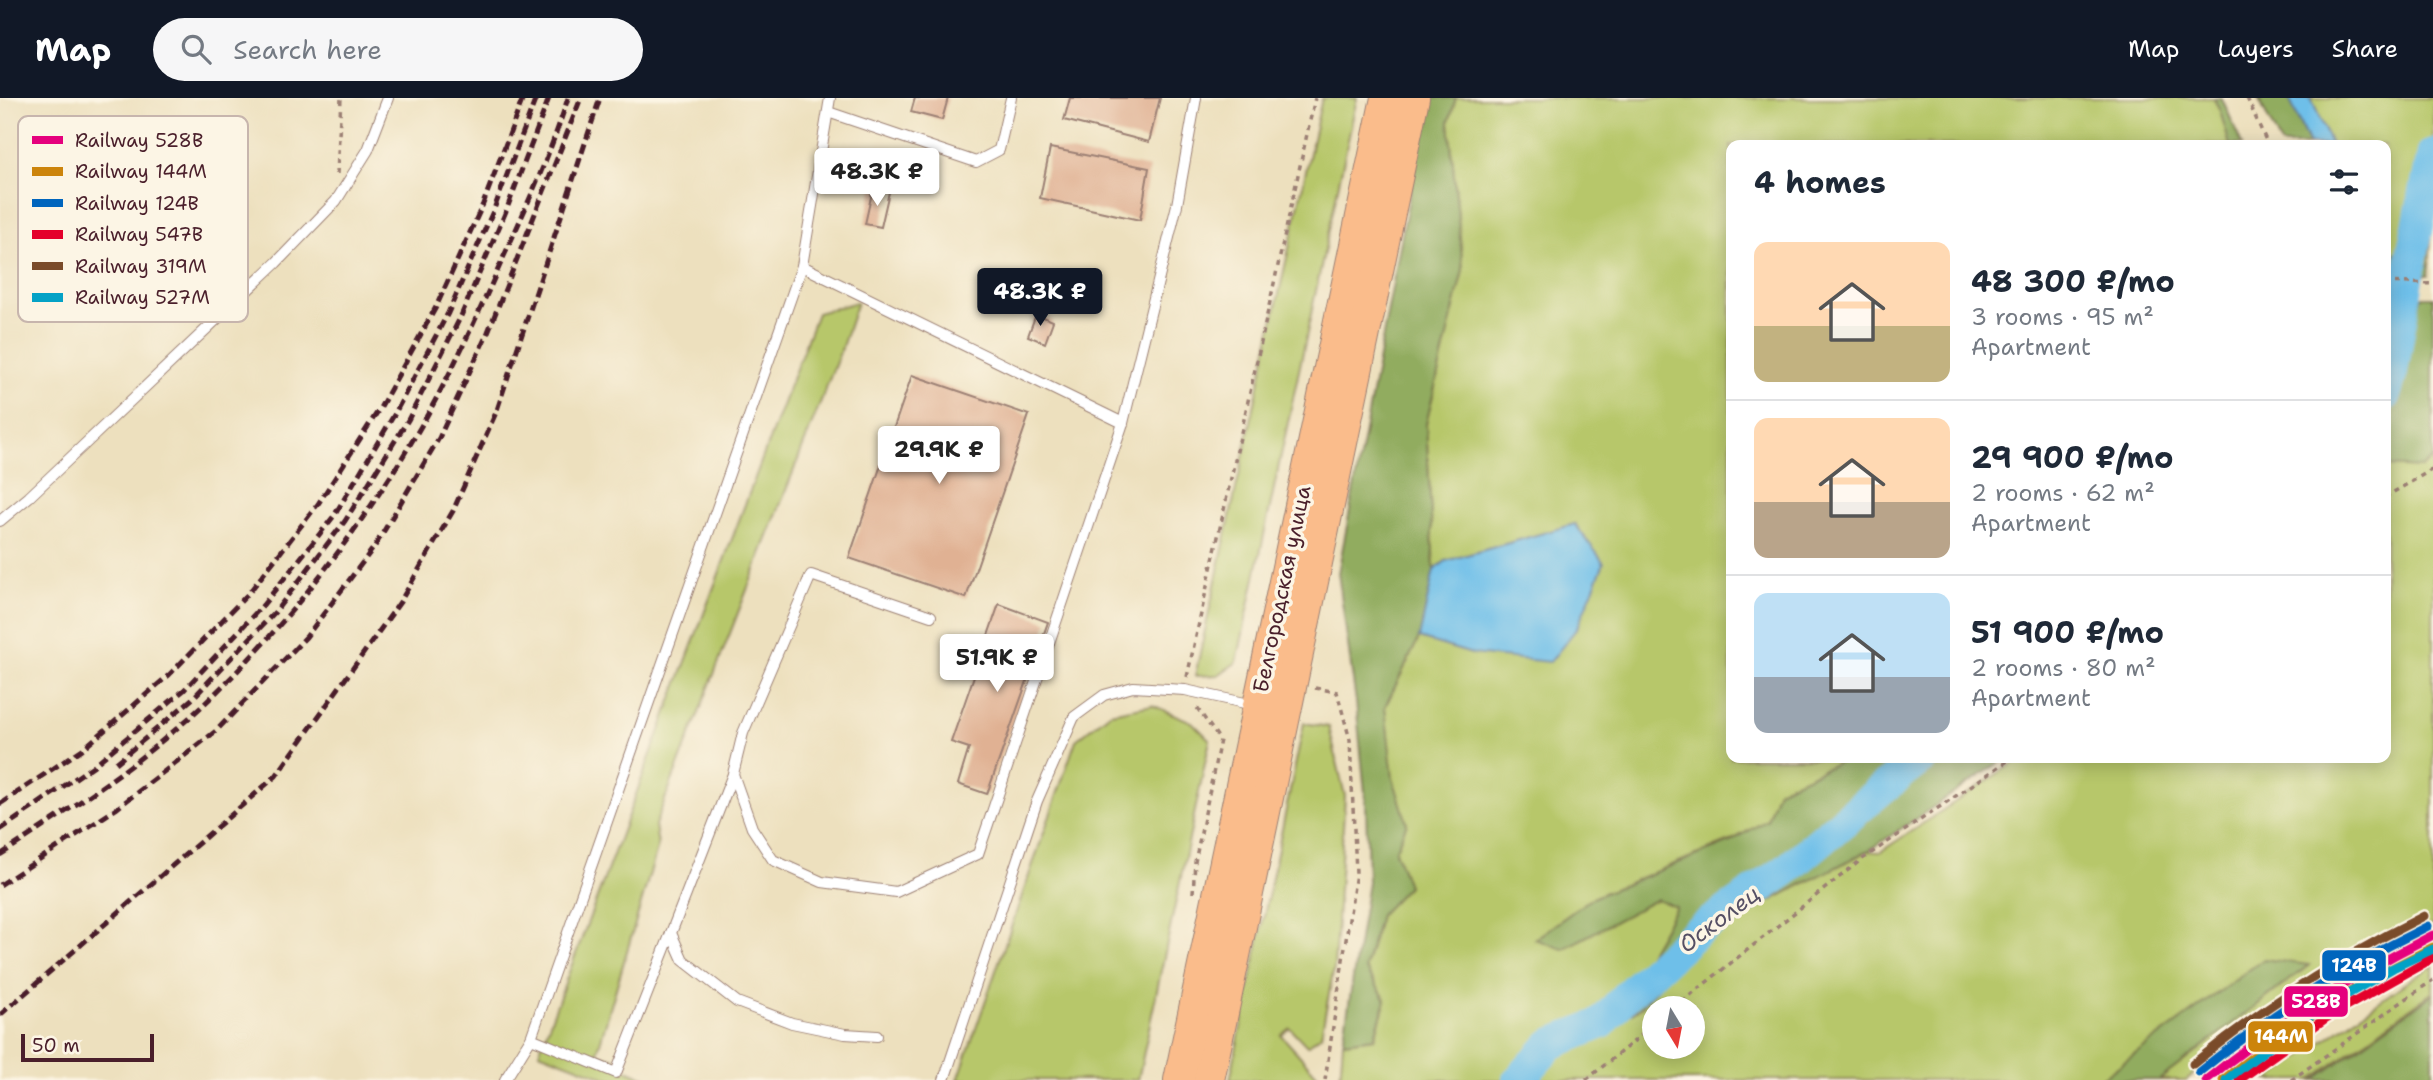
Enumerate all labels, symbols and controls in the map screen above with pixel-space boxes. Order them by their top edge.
search box [153,18,643,81]
text: Map [35,27,111,72]
icon: search [177,30,215,68]
text: Search here [233,32,382,67]
text: Map [2128,33,2179,65]
text: Layers [2217,33,2294,65]
text: Share [2332,33,2398,65]
legend [18,116,248,322]
text: Railway 528В [75,128,203,153]
pin: 48.3K ₽ [812,148,942,208]
text: 48.3K ₽ [830,156,924,186]
text: Railway 144М [75,159,207,184]
text: 4 homes [1754,162,1886,203]
icon: filters [2325,163,2363,201]
text: Railway 124В [75,191,199,216]
text: Railway 547В [75,222,203,247]
text: Railway 319М [75,254,207,279]
text: 48 300 ₽/mo [1971,261,2175,302]
pin: 48.3K ₽ [975,268,1105,328]
icon: home [1810,270,1894,354]
text: 48.3K ₽ [993,276,1087,306]
text: Railway 527М [75,285,210,310]
text: 3 rooms · 95 m² [1971,302,2154,332]
text: Apartment [1971,332,2091,362]
pin: 29.9K ₽ [874,426,1004,486]
text: 29.9K ₽ [894,434,984,464]
text: 29 900 ₽/mo [1971,437,2174,478]
icon: home [1810,446,1894,530]
text: 2 rooms · 62 m² [1971,478,2155,508]
street label: Белгородская улица [1246,483,1318,695]
text: Apartment [1971,508,2091,538]
text: 51 900 ₽/mo [1971,612,2164,653]
icon: home [1810,621,1894,705]
pin: 51.9K ₽ [932,634,1062,694]
text: 51.9K ₽ [956,642,1038,672]
text: 2 rooms · 80 m² [1971,653,2156,683]
text: Apartment [1971,683,2091,713]
water label: Осколец [1672,879,1766,959]
line badge: 124В [2321,949,2387,982]
text: 124В [2331,953,2377,978]
line badge: 528В [2283,985,2349,1018]
text: 528В [2291,989,2341,1014]
north arrow [1642,996,1704,1059]
map controls [1642,996,1705,1059]
line badge: 144М [2247,1020,2314,1053]
text: 144М [2254,1024,2308,1049]
scale bar [21,1031,154,1063]
text: 50 m [32,1033,80,1058]

